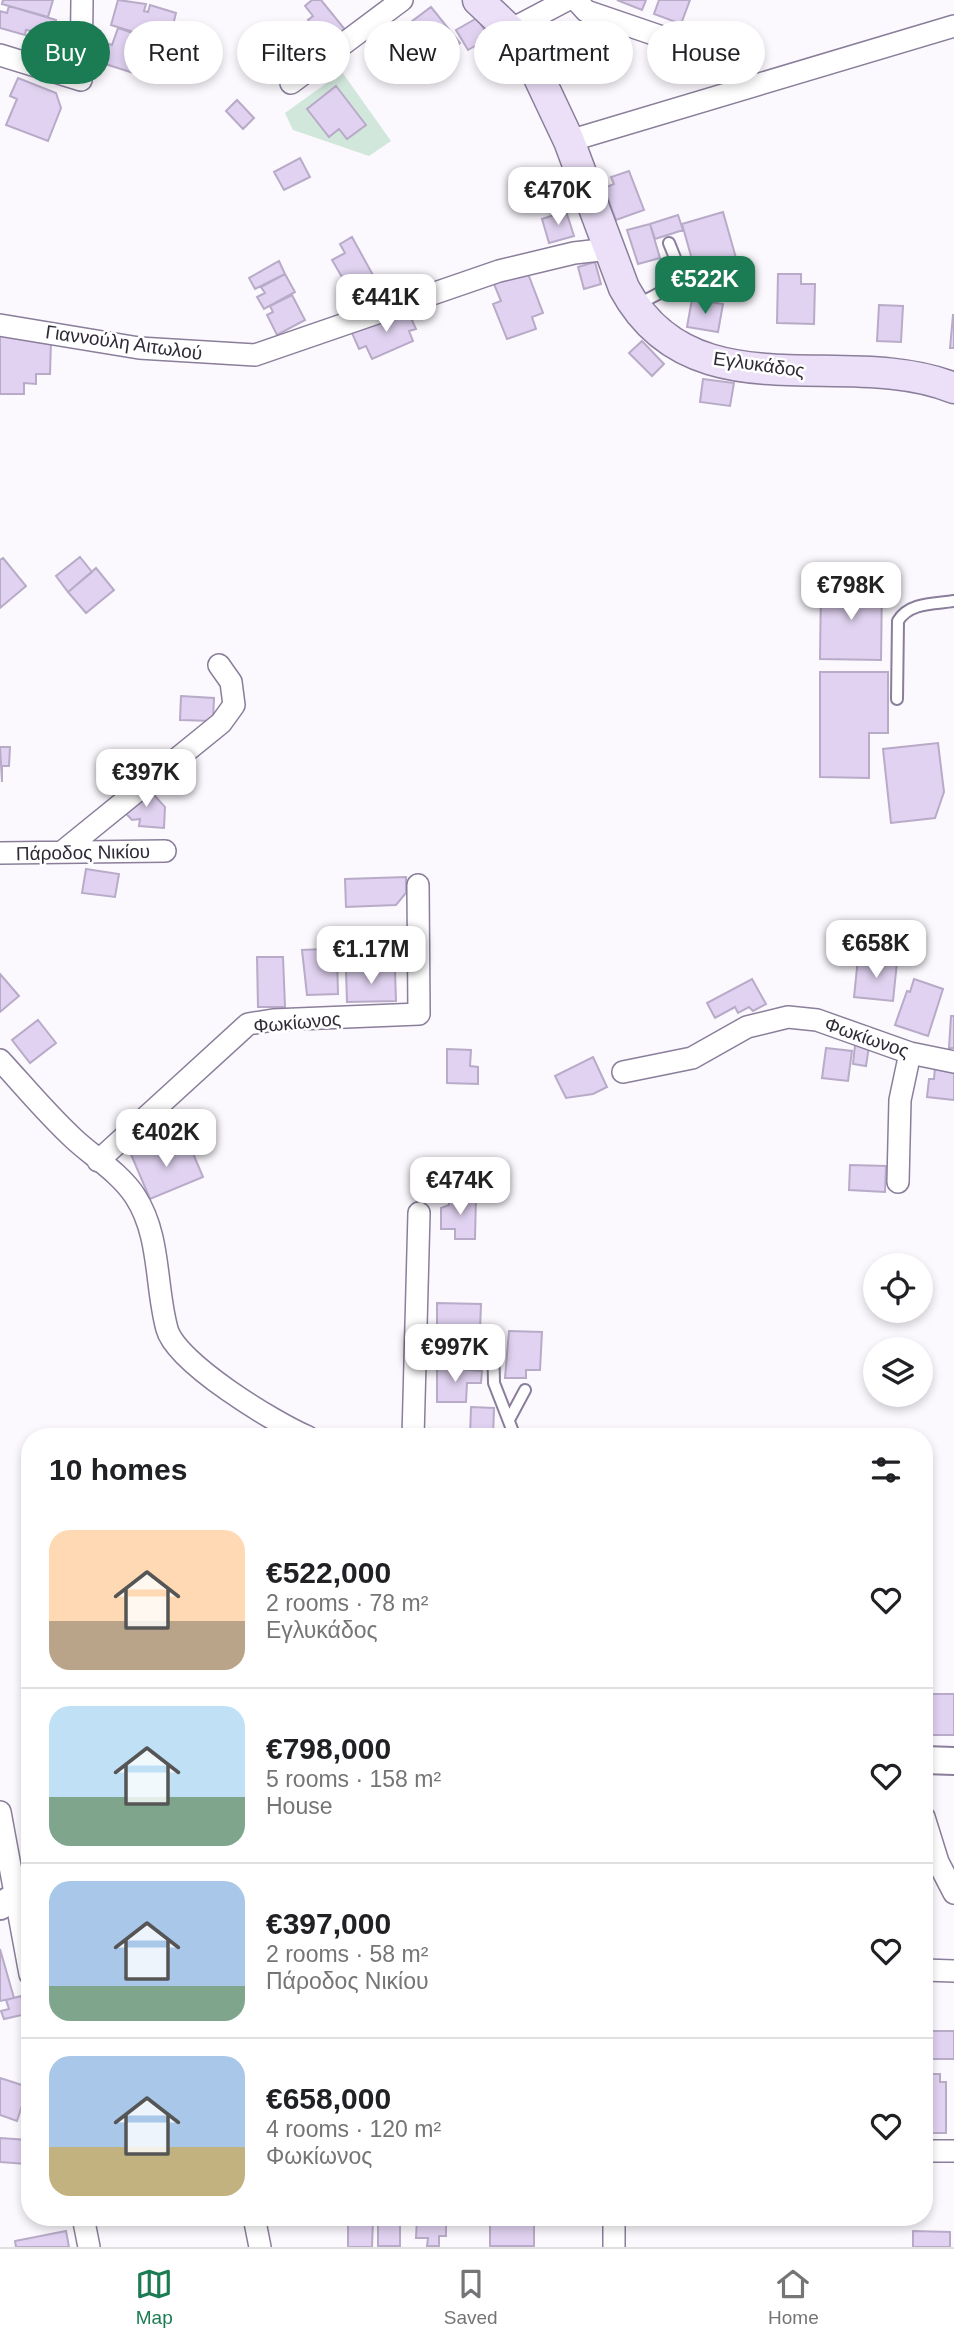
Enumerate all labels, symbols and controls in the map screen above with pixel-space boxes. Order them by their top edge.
chip: Buy [21,21,110,84]
chip: Rent [124,21,223,84]
chip: Filters [237,21,350,84]
chip: New [364,21,460,84]
chip: Apartment [474,21,633,84]
chip: House [647,21,765,84]
pin: €470K [509,168,607,227]
text: €470K [524,177,592,203]
pin: €522K [656,256,754,316]
text: €522K [671,266,739,292]
pin: €441K [337,274,435,334]
text: €441K [352,284,420,310]
street label: Γιαννούλη Αιτωλού [44,321,204,364]
street label: Εγλυκάδος [712,348,806,381]
pin: €798K [802,562,900,622]
text: €798K [817,572,885,598]
pin: €397K [97,750,195,809]
text: €397K [112,759,180,785]
street label: Πάροδος Νικίου [16,841,150,864]
pin: €658K [827,920,925,980]
pin: €1.17M [314,926,428,986]
text: €658K [842,930,910,956]
text: €1.17M [333,936,409,962]
street label: Φωκίωνος [252,1008,342,1037]
street label: Φωκίωνος [822,1013,912,1062]
pin: €402K [117,1110,215,1169]
text: €402K [132,1119,200,1145]
pin: €474K [411,1158,509,1217]
text: €474K [426,1167,494,1193]
map controls [863,1253,933,1407]
button: locate [863,1253,933,1323]
pin: €997K [406,1324,504,1384]
text: €997K [421,1334,489,1360]
button: layers [863,1337,933,1407]
icon: filters [867,1451,905,1489]
text: 10 homes [49,1453,187,1486]
text: €522,000 [266,1556,391,1589]
icon: home [105,1558,189,1642]
icon: heart [867,1581,905,1619]
text: 2 rooms · 78 m² [266,1590,428,1616]
text: Εγλυκάδος [266,1617,378,1643]
text: €798,000 [266,1732,391,1765]
icon: home [105,1734,189,1818]
icon: heart [867,1757,905,1795]
text: 5 rooms · 158 m² [266,1766,441,1792]
text: House [266,1793,332,1819]
text: €397,000 [266,1907,391,1940]
icon: home [105,1909,189,1993]
icon: heart [867,1932,905,1970]
text: 2 rooms · 58 m² [266,1941,428,1967]
text: Πάροδος Νικίου [266,1968,429,1994]
text: €658,000 [266,2082,391,2115]
icon: home [105,2084,189,2168]
icon: heart [867,2107,905,2145]
text: 4 rooms · 120 m² [266,2116,441,2142]
text: Φωκίωνος [266,2143,372,2169]
tab: Map [135,2265,173,2329]
tab: Saved [444,2265,498,2329]
tab: Home [768,2265,819,2329]

